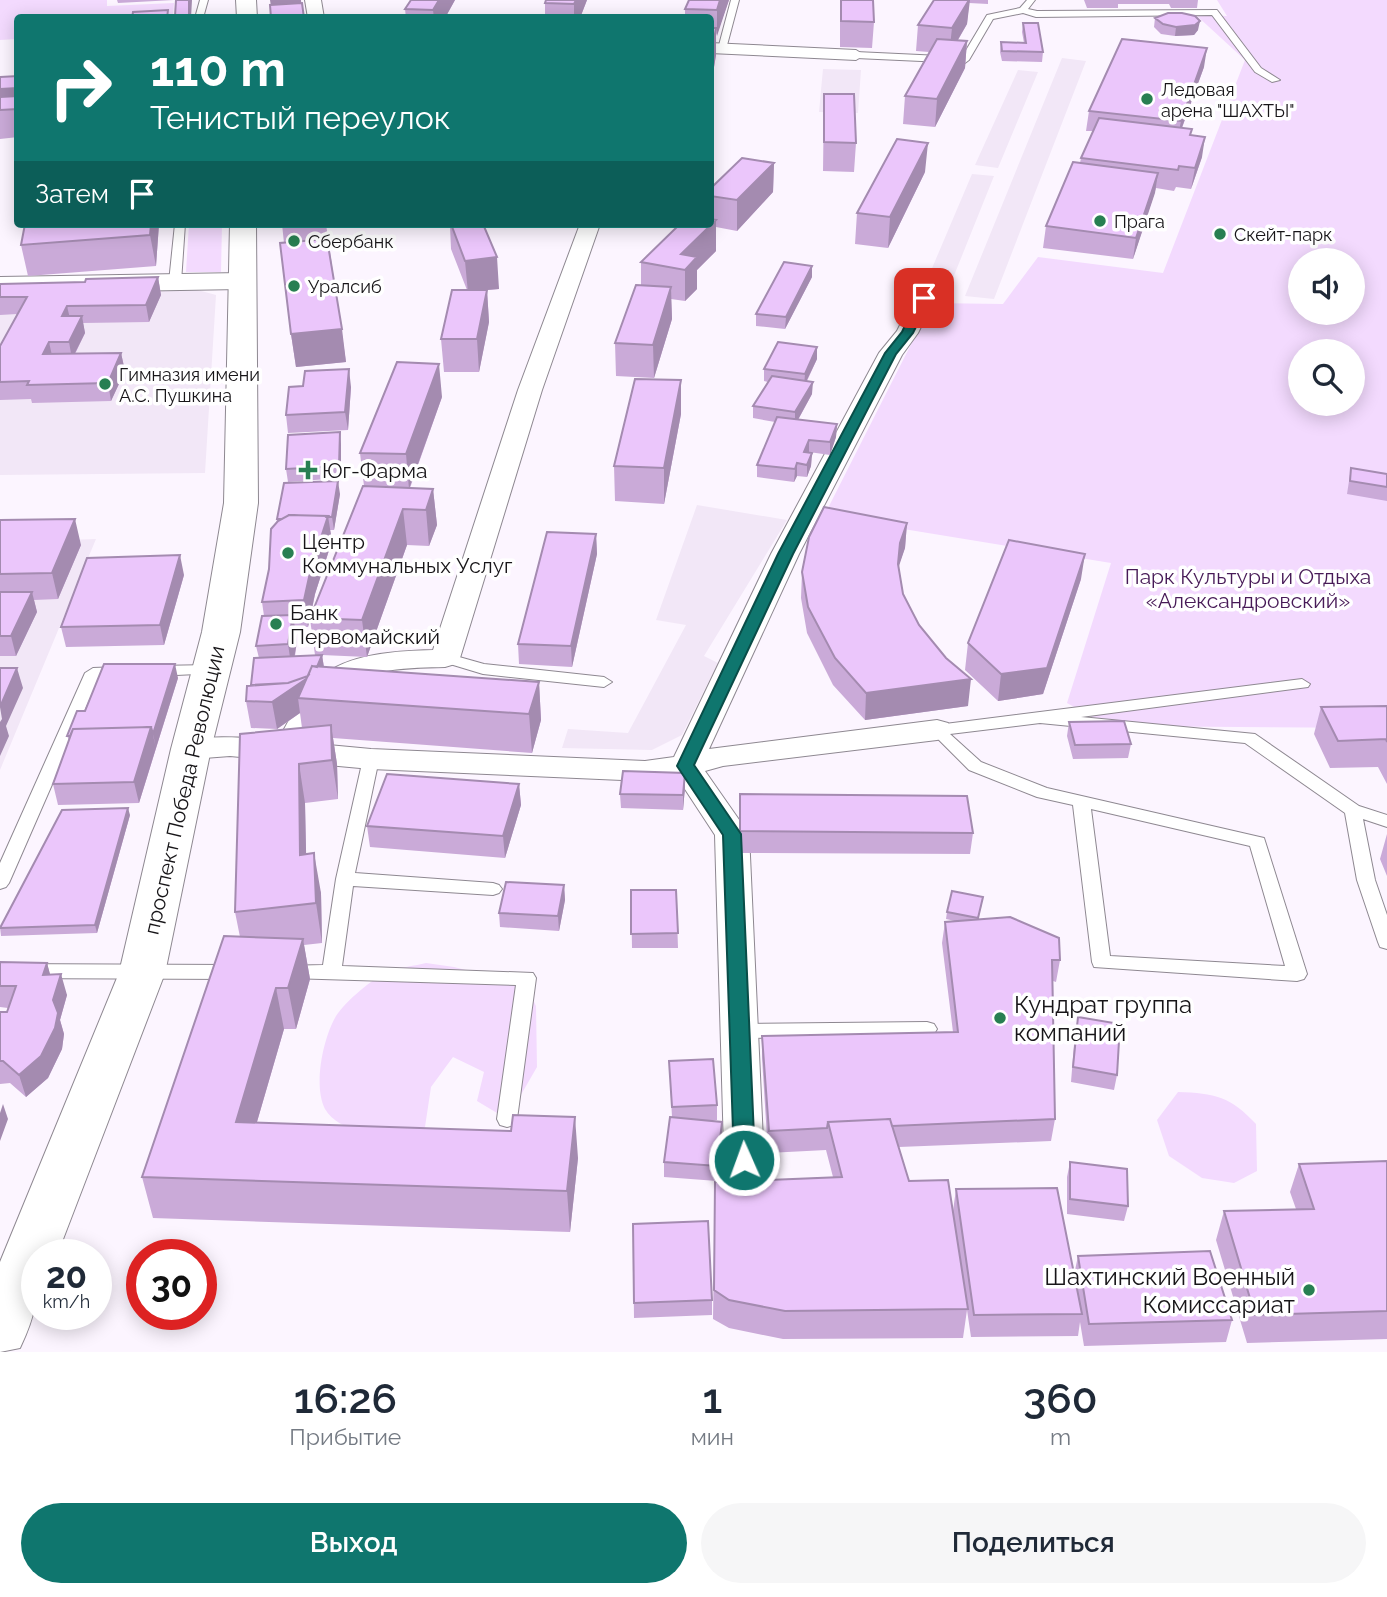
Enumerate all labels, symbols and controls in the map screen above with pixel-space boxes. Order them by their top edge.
text: 110 m [150,40,286,97]
icon: right [35,42,126,133]
place label: Ледовая арена "ШАХТЫ" [1161,79,1294,121]
marker: Ледовая арена "ШАХТЫ" [1139,91,1155,107]
text: Тенистый переулок [150,99,450,136]
icon: arrive [123,175,161,213]
text: Затем [35,179,109,209]
place label: Прага [1114,211,1165,232]
marker: Прага [1092,213,1108,229]
place label: Скейт-парк [1234,224,1332,245]
marker: Скейт-парк [1212,226,1228,242]
place label: Сбербанк [308,231,394,252]
marker: Сбербанк [286,233,302,249]
map controls [1288,248,1365,416]
button: sound [1288,248,1365,325]
pin [894,268,954,328]
place label: Уралсиб [308,276,382,297]
marker: Уралсиб [286,278,302,294]
icon: arrive [905,279,943,317]
button: search [1288,339,1365,416]
place label: Гимназия имени А.С. Пушкина [119,364,260,406]
marker: Гимназия имени А.С. Пушкина [97,376,113,392]
place label: Юг-Фарма [322,458,427,483]
marker: Юг-Фарма [300,462,316,478]
place label: Центр Коммунальных Услуг [302,529,513,578]
marker: Центр Коммунальных Услуг [280,545,296,561]
park label: Парк Культуры и Отдыха «Александровский» [1125,564,1371,613]
place label: Банк Первомайский [290,600,440,649]
marker: Банк Первомайский [268,616,284,632]
street label: проспект Победа Революции [139,643,229,937]
place label: Кундрат группа компаний [1014,990,1192,1047]
marker: Кундрат группа компаний [992,1010,1008,1026]
position arrow [707,1123,781,1197]
speed limit sign: 30 [126,1239,217,1330]
text: 20 [46,1255,87,1296]
place label: Шахтинский Военный Комиссариат [1044,1262,1296,1319]
marker: Шахтинский Военный Комиссариат [1301,1282,1317,1298]
text: km/h [43,1291,90,1312]
text: 16:26 [294,1374,397,1423]
text: 1 [702,1374,722,1423]
text: 360 [1023,1374,1098,1423]
text: Прибытие [289,1423,401,1450]
text: мин [691,1423,734,1450]
text: m [1050,1423,1071,1450]
button: Выход [21,1503,687,1583]
button: Поделиться [701,1503,1366,1583]

